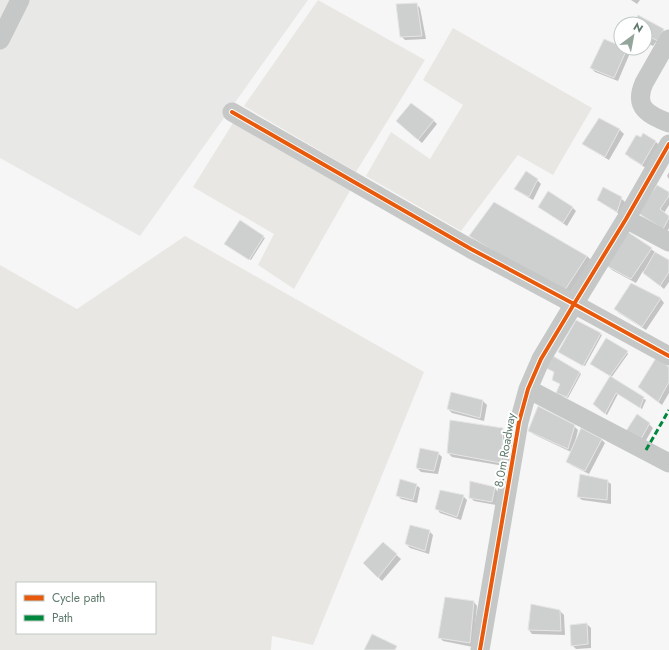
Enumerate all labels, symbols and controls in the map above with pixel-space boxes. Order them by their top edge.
north arrow [613,16,653,56]
text: N [630,18,646,37]
street label: 8.0m Roadway [490,411,521,489]
legend [16,582,156,634]
text: Cycle path [52,589,105,607]
text: Path [52,609,73,627]

